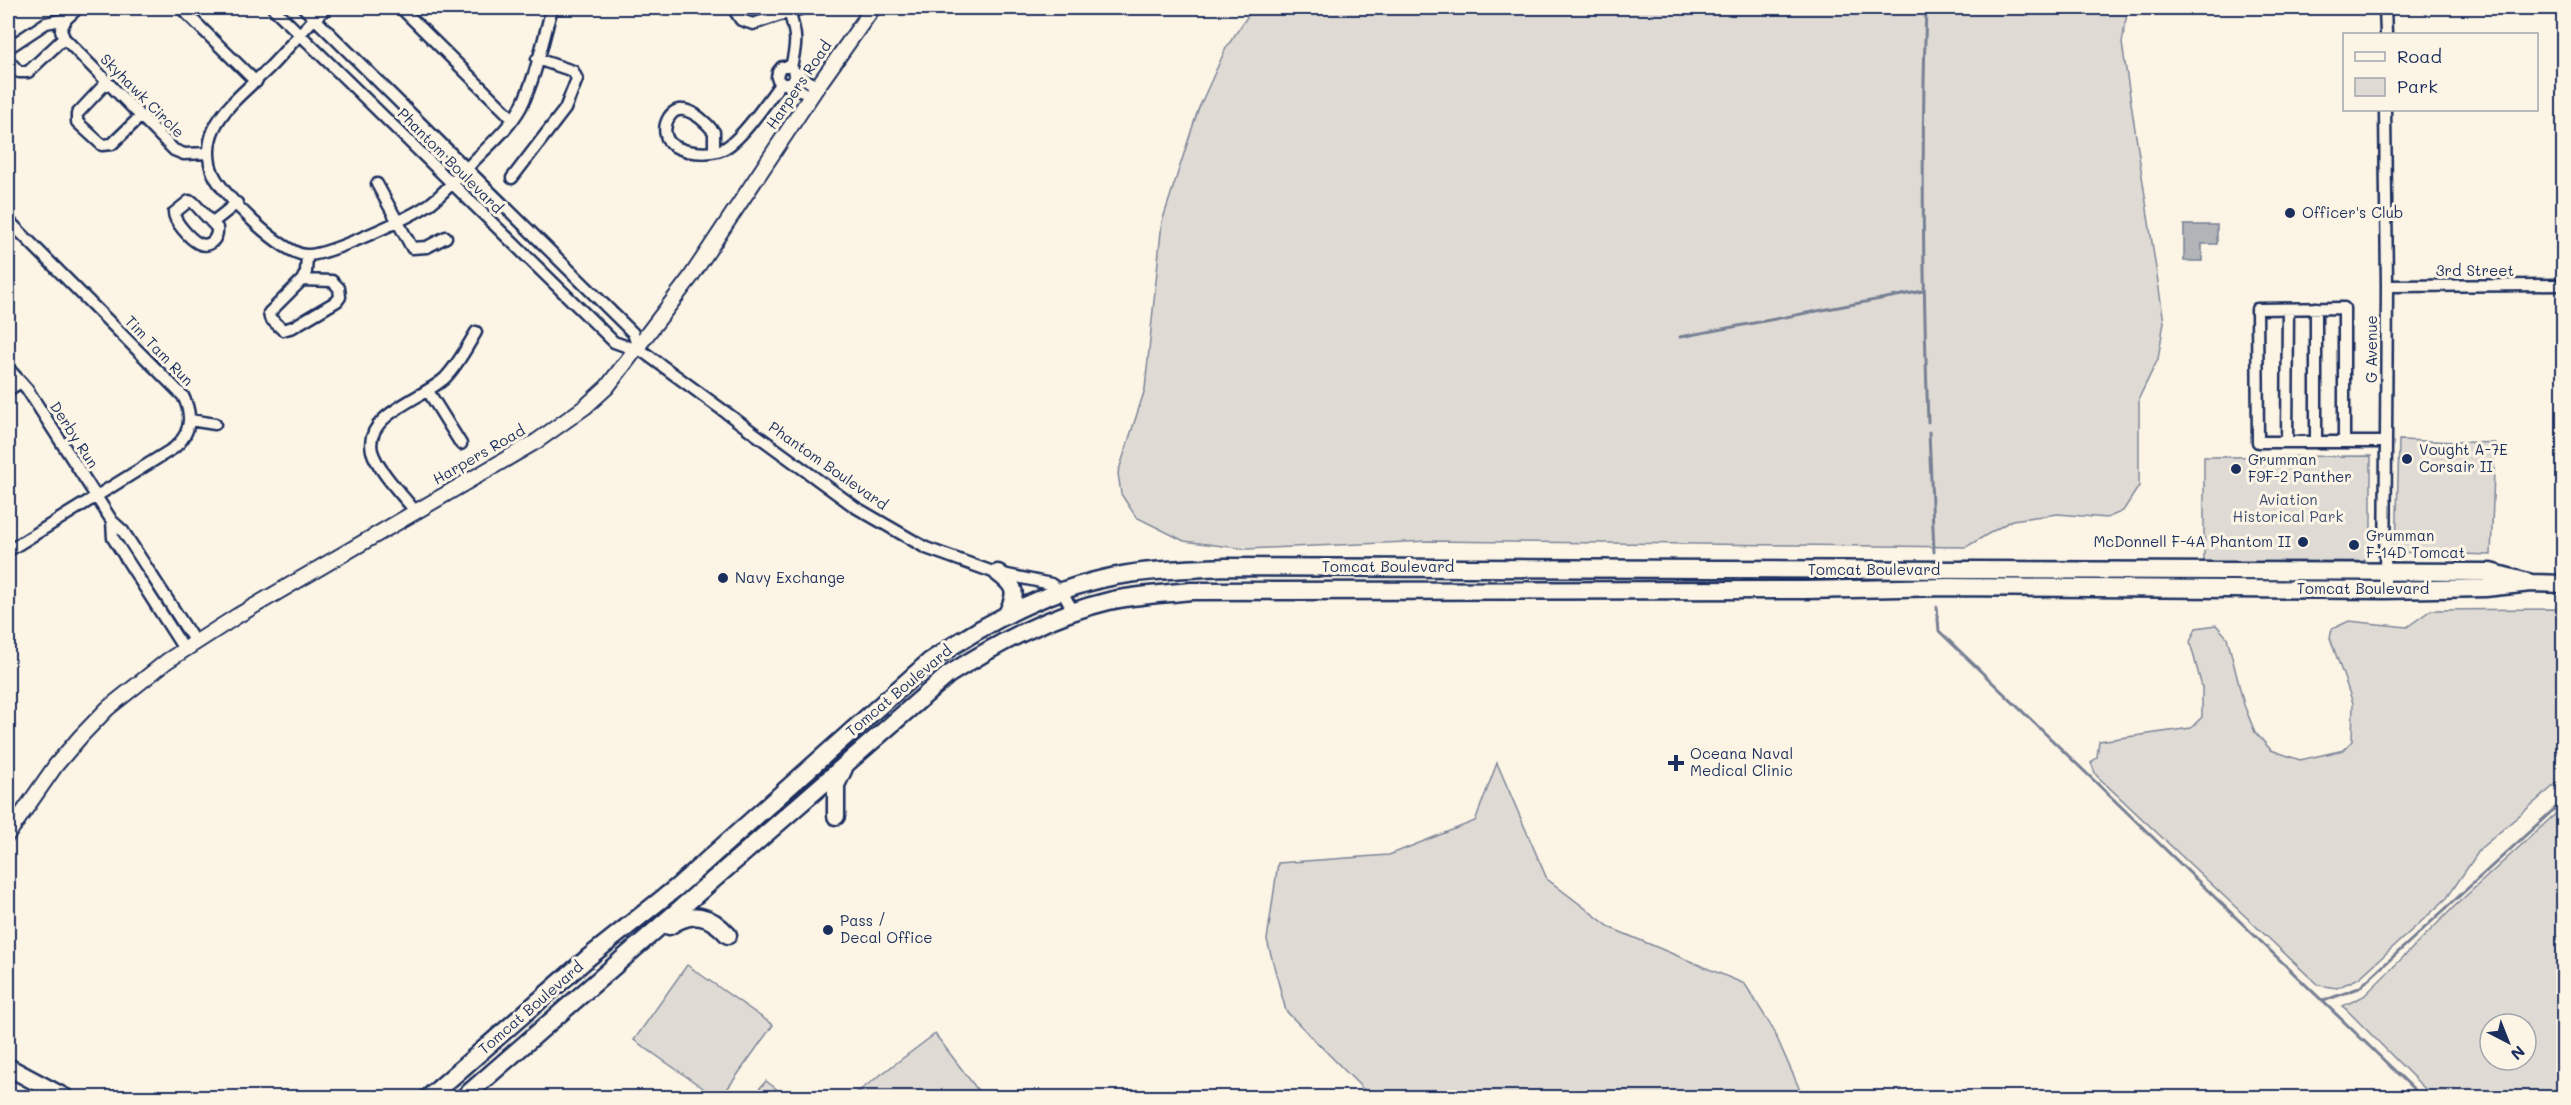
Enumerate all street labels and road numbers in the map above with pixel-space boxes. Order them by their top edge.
street label: Harpers Road [761,36,835,133]
street label: Skyhawk Circle [96,49,189,142]
street label: Phantom Boulevard [394,103,508,217]
street label: 3rd Street [2436,260,2514,280]
street label: Tim Tam Run [121,311,198,390]
street label: G Avenue [2361,315,2381,383]
street label: Derby Run [46,397,104,472]
street label: Phantom Boulevard [765,416,892,514]
street label: Harpers Road [429,420,528,489]
street label: Tomcat Boulevard [1322,556,1454,576]
street label: Tomcat Boulevard [1808,559,1940,579]
street label: Tomcat Boulevard [2297,578,2429,598]
street label: Tomcat Boulevard [841,640,956,740]
street label: Tomcat Boulevard [474,956,587,1058]

